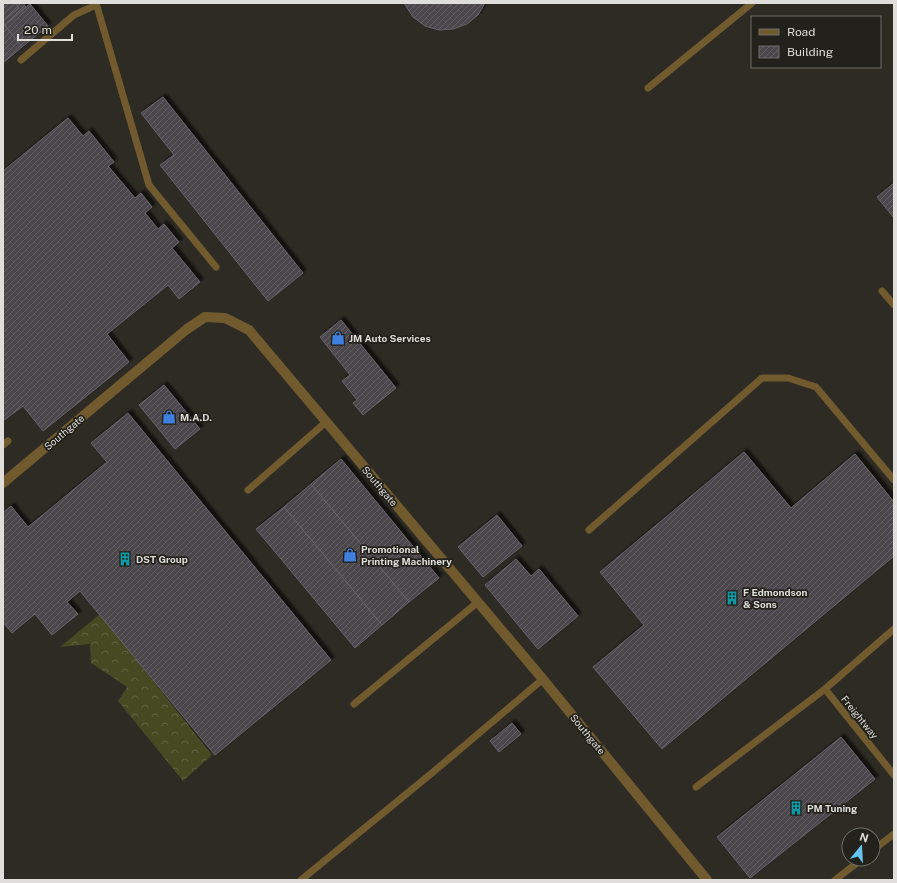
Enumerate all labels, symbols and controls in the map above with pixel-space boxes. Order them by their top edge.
scale bar [18,16,72,42]
legend [751,16,881,68]
text: 20 m [24,23,52,37]
text: Road [787,25,815,39]
text: Building [787,45,833,59]
shop icon: JM Auto Services [330,330,346,346]
place label: JM Auto Services [349,332,431,344]
shop icon: M.A.D. [161,409,177,425]
place label: M.A.D. [180,411,212,423]
street label: Southgate [42,412,87,452]
street label: Southgate [360,464,400,509]
place label: Promotional Printing Machinery [361,543,452,567]
shop icon: Promotional Printing Machinery [342,547,358,563]
building icon: DST Group [117,551,133,567]
place label: DST Group [136,553,188,565]
place label: F Edmondson & Sons [743,586,808,610]
building icon: F Edmondson & Sons [724,590,740,606]
street label: Freightway [839,693,881,741]
street label: Southgate [568,711,608,757]
building icon: PM Tuning [788,800,804,816]
place label: PM Tuning [807,802,858,814]
north arrow [841,827,881,867]
text: N [858,830,870,845]

